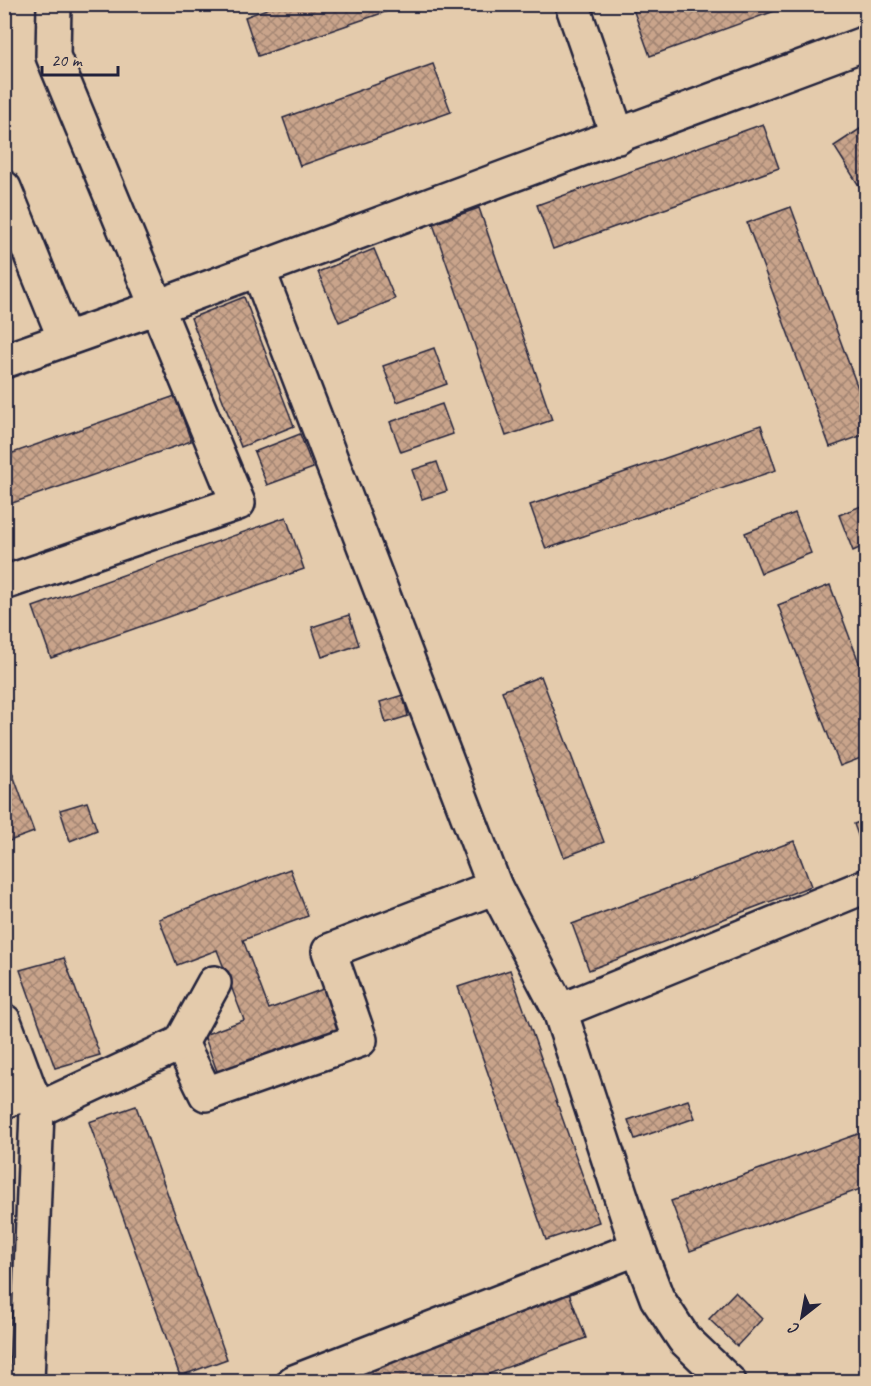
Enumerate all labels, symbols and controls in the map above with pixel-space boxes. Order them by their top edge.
scale bar [42,39,118,77]
text: 20 m [51,49,84,71]
north arrow [772,1287,832,1347]
text: С [784,1317,803,1340]

